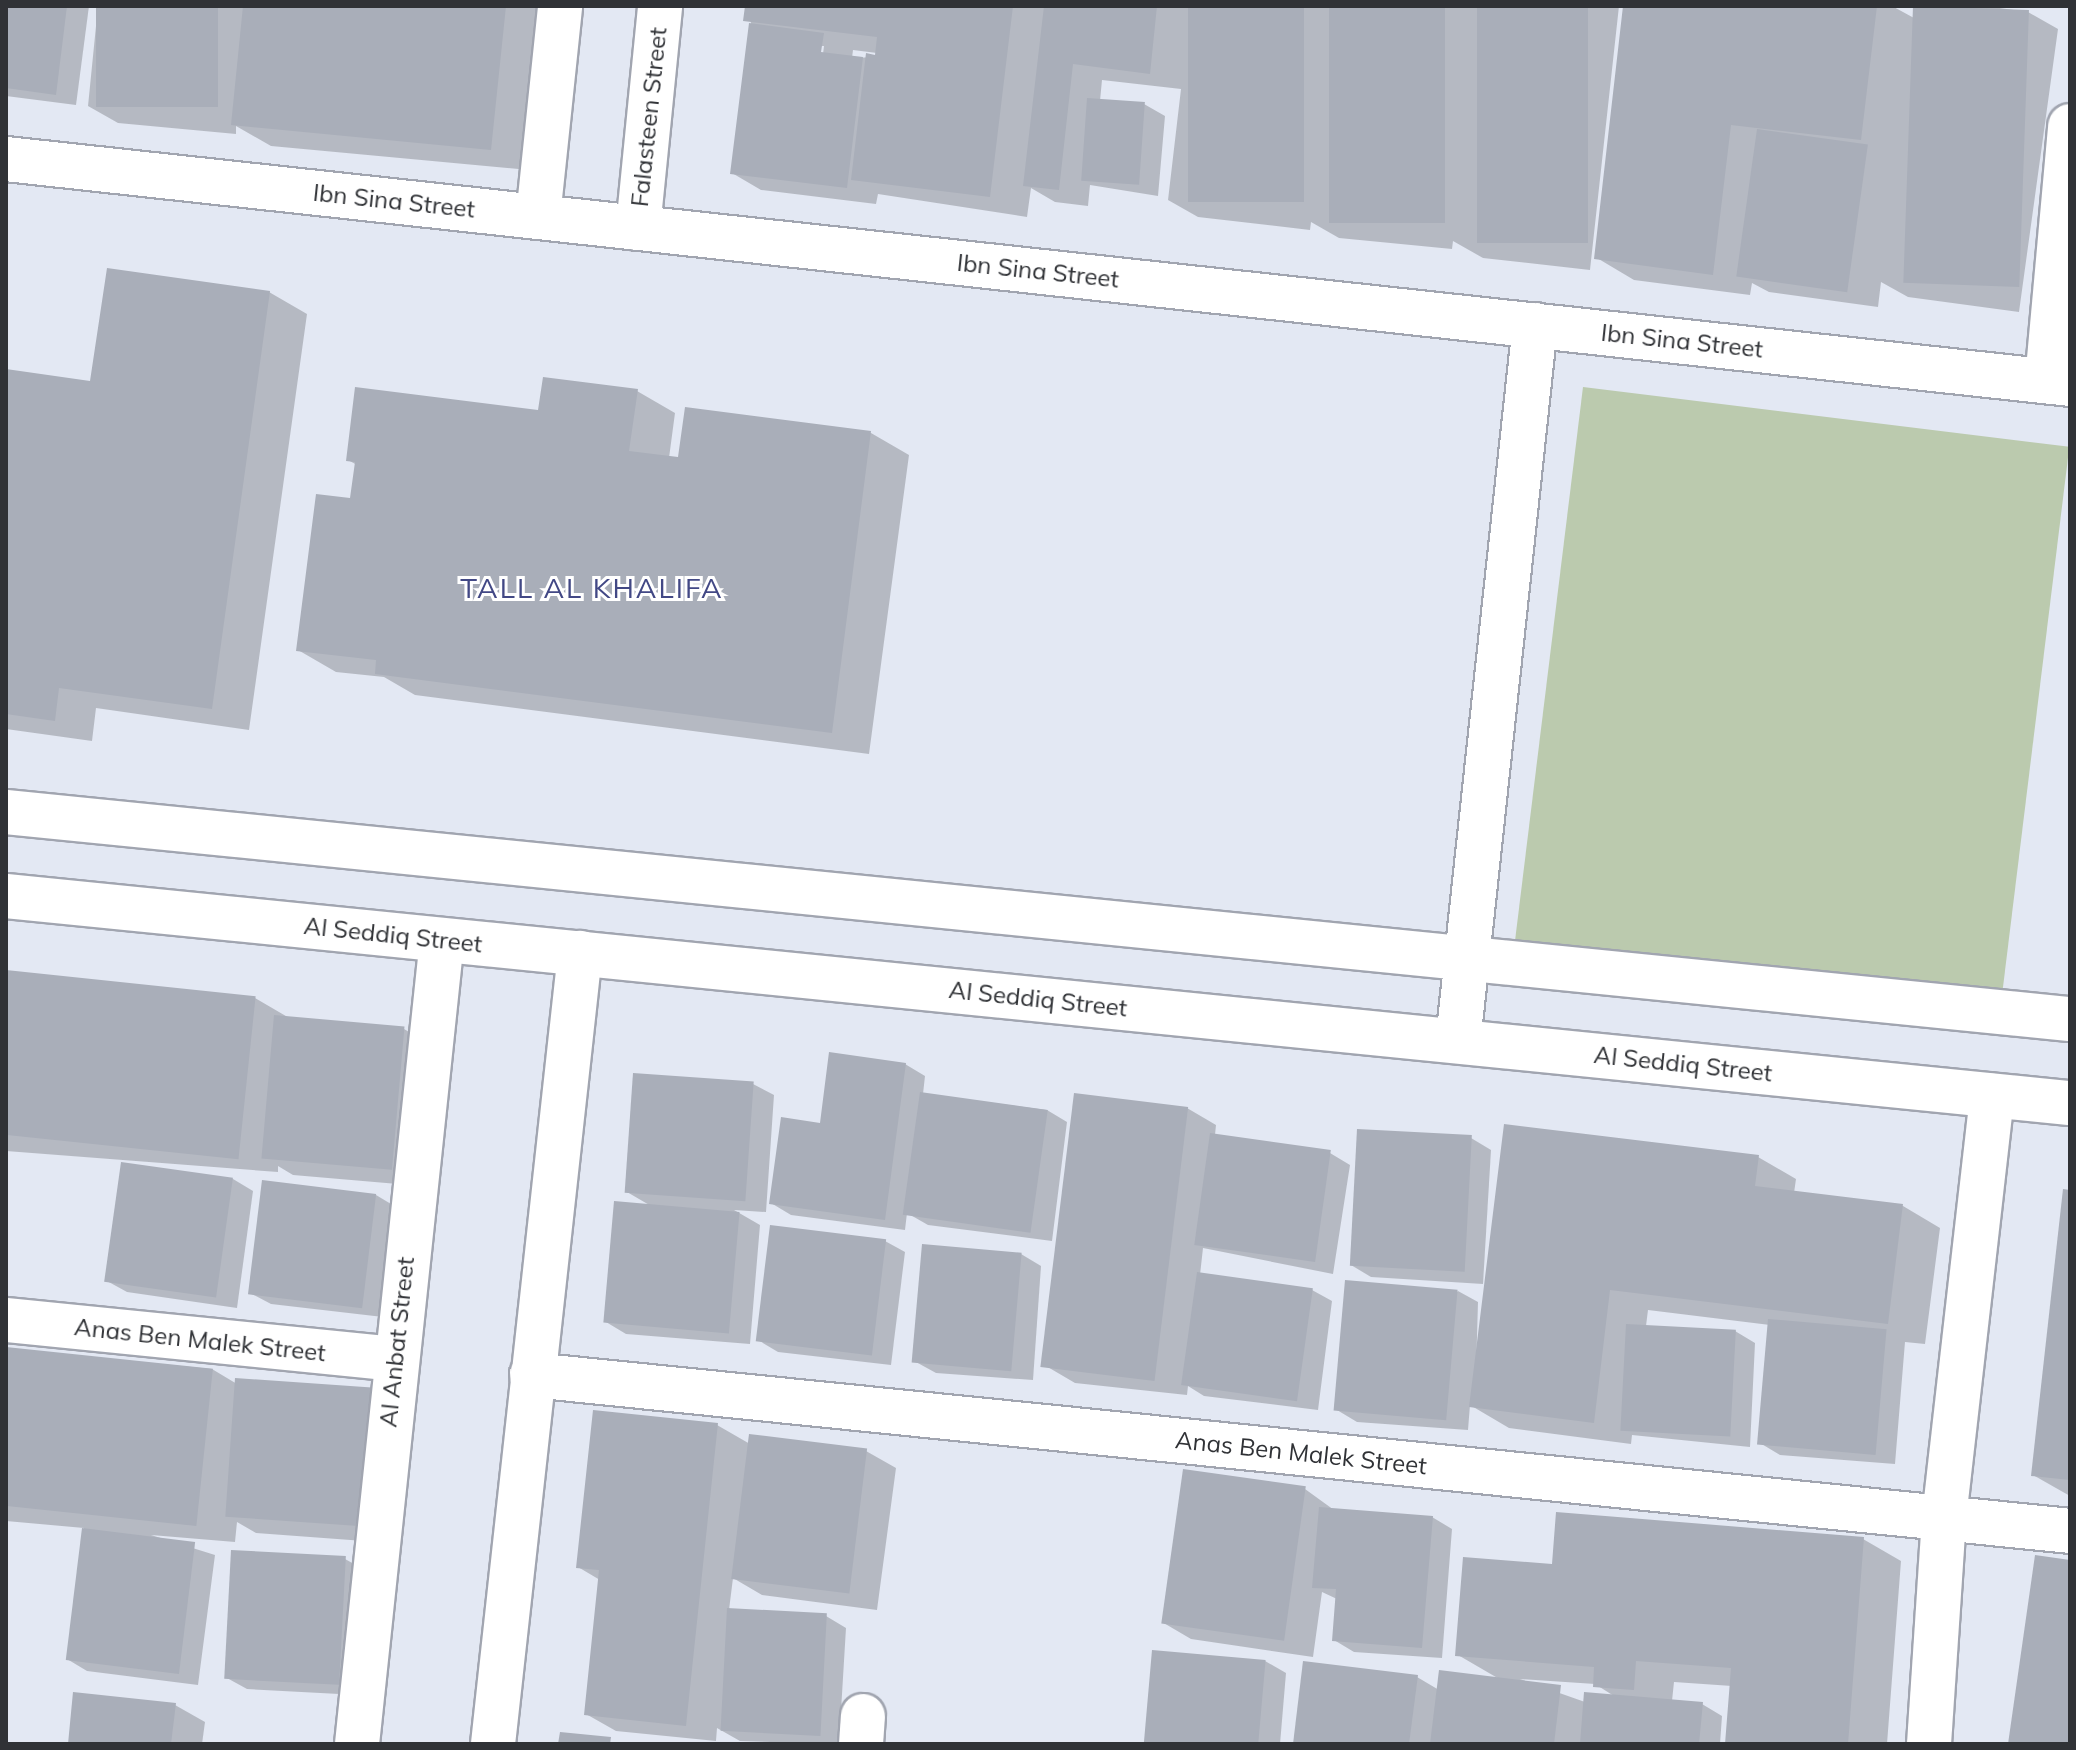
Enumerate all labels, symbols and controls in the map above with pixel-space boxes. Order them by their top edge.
street label: Falasteen Street [625,26,673,208]
street label: Ibn Sina Street [312,178,476,224]
street label: Ibn Sina Street [956,248,1120,294]
street label: Ibn Sina Street [1600,318,1764,364]
district label: TALL AL KHALIFA [460,571,724,605]
street label: Al Seddiq Street [302,911,484,959]
street label: Al Seddiq Street [947,975,1129,1023]
street label: Al Seddiq Street [1592,1040,1774,1088]
street label: Al Anbat Street [374,1255,420,1429]
street label: Anas Ben Malek Street [73,1312,327,1368]
street label: Anas Ben Malek Street [1174,1425,1428,1481]

